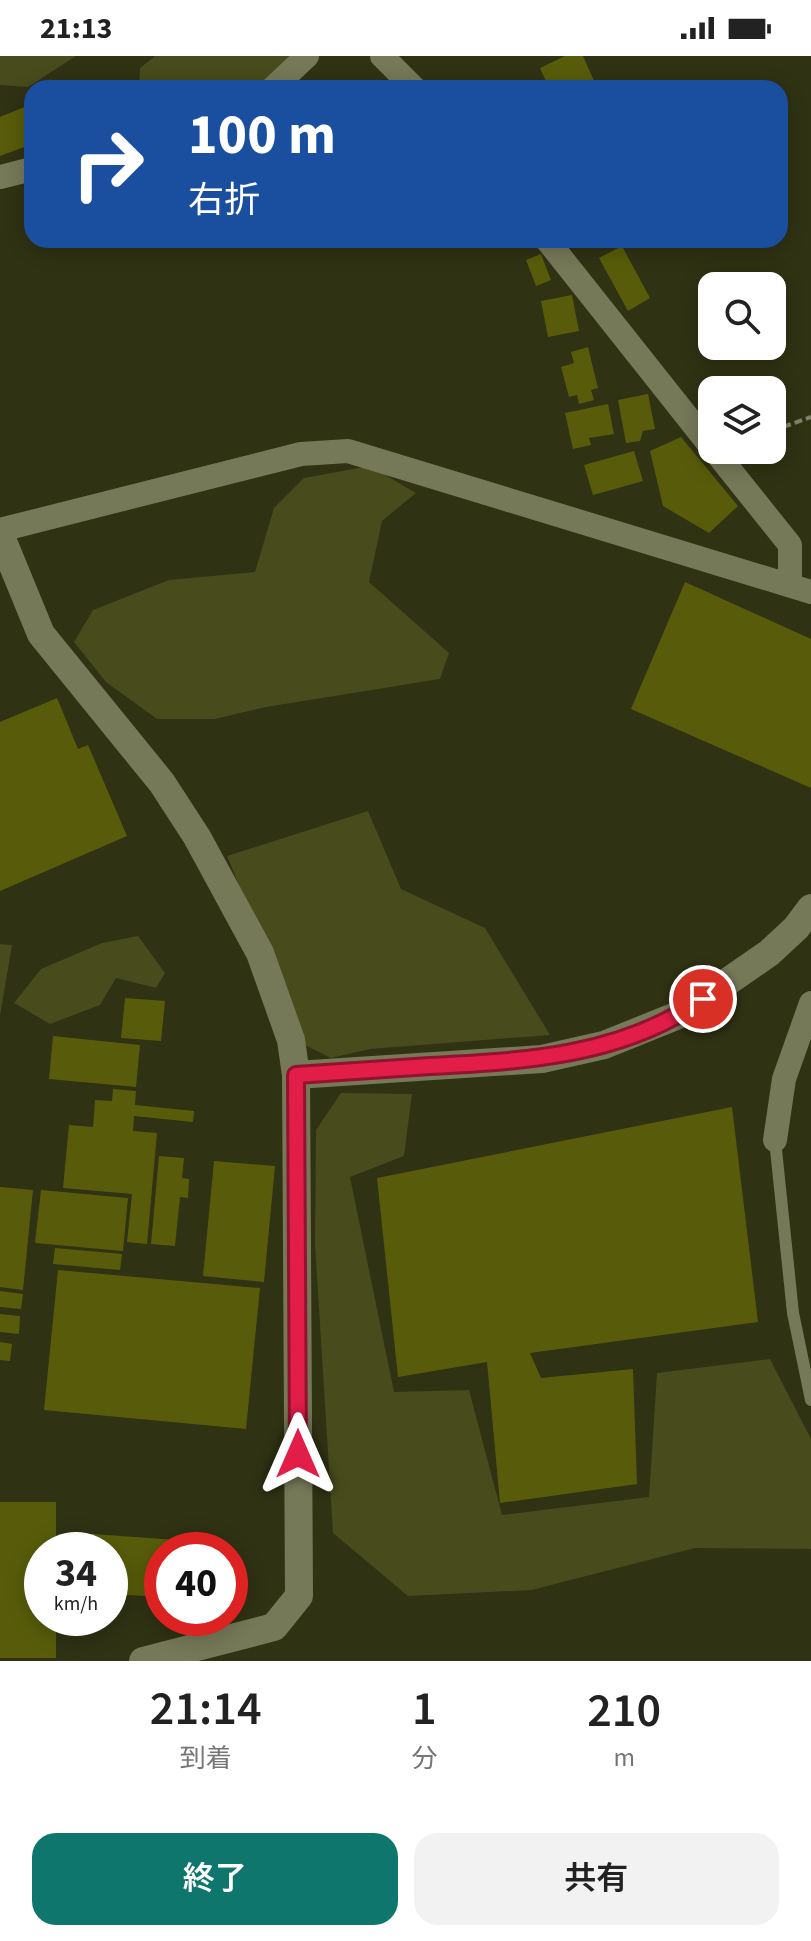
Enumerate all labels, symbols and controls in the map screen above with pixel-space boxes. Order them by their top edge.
text: 21:13 [40,7,112,50]
text: 100 m [188,96,336,175]
icon: right [56,112,160,216]
text: 右折 [188,175,260,226]
map controls [698,272,786,464]
button: search [698,272,786,360]
button: layers [698,376,786,464]
pin [669,965,737,1033]
icon: arrive [681,977,725,1021]
position arrow [256,1412,340,1496]
speed limit sign: 40 [144,1532,248,1636]
text: 34 [55,1545,97,1602]
text: km/h [54,1590,98,1618]
text: 21:14 [150,1675,262,1743]
text: 1 [412,1675,437,1743]
text: 210 [587,1677,661,1745]
text: m [613,1739,635,1776]
text: 到着 [180,1740,232,1777]
text: 分 [411,1740,437,1777]
button: 終了 [32,1833,398,1925]
button: 共有 [414,1833,779,1925]

